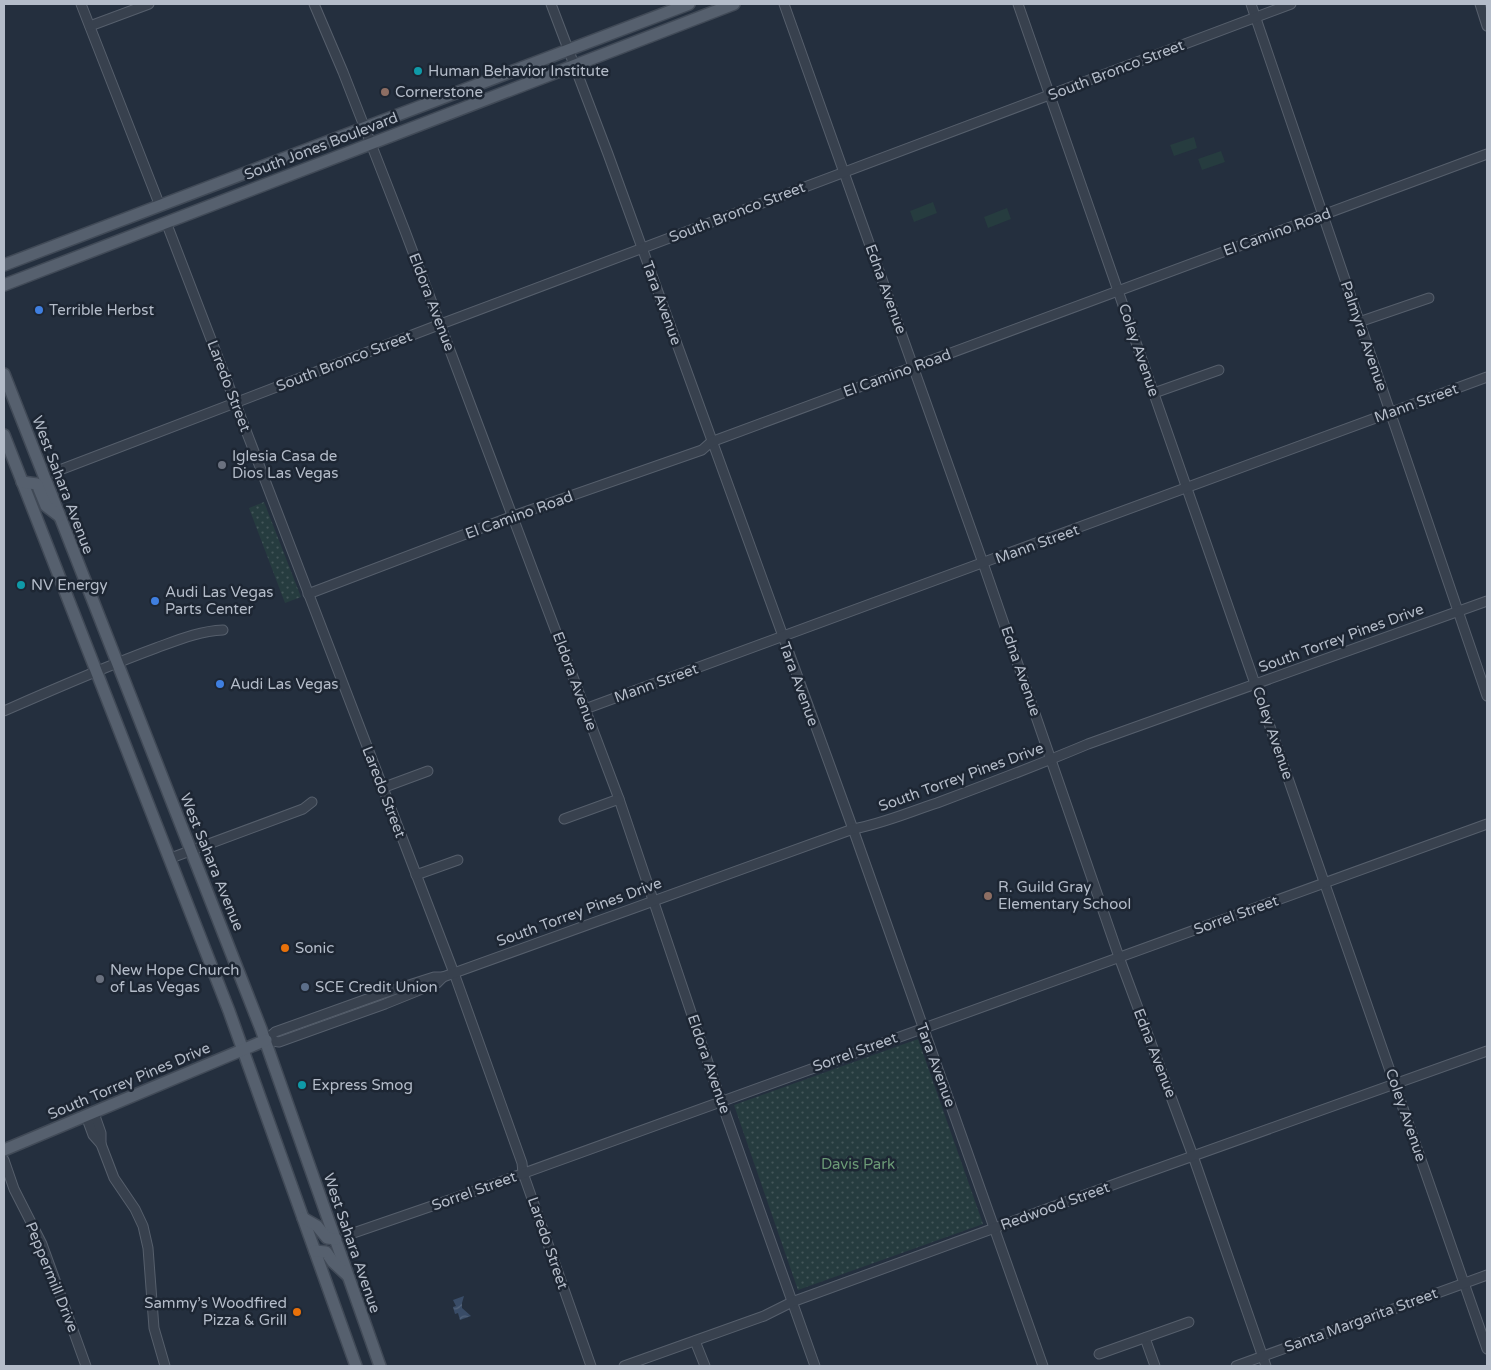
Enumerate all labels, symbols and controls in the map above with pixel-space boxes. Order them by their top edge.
street label: South Bronco Street [1045,36,1187,104]
place label: Human Behavior Institute [428,62,609,80]
marker: Human Behavior Institute [412,65,424,77]
place label: Cornerstone [395,83,483,101]
marker: Cornerstone [379,86,391,98]
street label: South Jones Boulevard [242,108,400,184]
street label: South Bronco Street [666,178,808,246]
street label: El Camino Road [1221,204,1333,260]
street label: Edna Avenue [861,242,911,336]
street label: Eldora Avenue [405,250,459,354]
street label: Tara Avenue [638,259,686,347]
street label: Palmyra Avenue [1337,279,1391,393]
place label: Terrible Herbst [49,301,154,319]
street label: Coley Avenue [1115,301,1163,399]
marker: Terrible Herbst [33,304,45,316]
street label: South Bronco Street [273,327,415,395]
street label: Laredo Street [203,338,255,434]
street label: El Camino Road [841,345,953,401]
street label: Mann Street [1372,379,1461,427]
street label: West Sahara Avenue [28,413,98,557]
place label: Iglesia Casa de Dios Las Vegas [232,447,338,482]
marker: Iglesia Casa de Dios Las Vegas [216,459,228,471]
street label: El Camino Road [463,487,575,543]
street label: Mann Street [993,520,1082,568]
place label: NV Energy [31,576,108,594]
marker: NV Energy [15,579,27,591]
place label: Audi Las Vegas Parts Center [165,583,274,618]
marker: Audi Las Vegas Parts Center [149,595,161,607]
street label: South Torrey Pines Drive [1256,600,1426,676]
street label: Edna Avenue [997,624,1045,718]
street label: Eldora Avenue [549,629,601,733]
street label: Tara Avenue [775,640,823,728]
street label: Mann Street [612,659,701,707]
place label: Audi Las Vegas [230,675,339,693]
marker: Audi Las Vegas [214,678,226,690]
street label: Coley Avenue [1249,684,1297,782]
street label: South Torrey Pines Drive [876,739,1046,815]
street label: Laredo Street [358,744,410,840]
street label: West Sahara Avenue [176,791,248,933]
street label: South Torrey Pines Drive [494,874,664,950]
place label: R. Guild Gray Elementary School [998,878,1131,913]
marker: R. Guild Gray Elementary School [982,890,994,902]
street label: Sorrel Street [1191,891,1281,939]
place label: Sonic [295,939,334,957]
marker: Sonic [279,942,291,954]
place label: New Hope Church of Las Vegas [110,961,239,996]
marker: New Hope Church of Las Vegas [94,973,106,985]
place label: SCE Credit Union [315,978,438,996]
marker: SCE Credit Union [299,981,311,993]
street label: Edna Avenue [1130,1006,1180,1100]
street label: Eldora Avenue [684,1012,734,1116]
street label: Tara Avenue [912,1021,960,1109]
street label: Sorrel Street [810,1028,900,1076]
street label: South Torrey Pines Drive [45,1039,213,1123]
street label: Coley Avenue [1382,1066,1430,1164]
place label: Express Smog [312,1076,413,1094]
marker: Express Smog [296,1079,308,1091]
park label: Davis Park [821,1155,895,1173]
street label: Sorrel Street [429,1167,519,1215]
street label: West Sahara Avenue [320,1171,384,1315]
street label: Redwood Street [998,1178,1112,1234]
street label: Laredo Street [524,1194,572,1292]
street label: Peppermill Drive [22,1219,82,1335]
street label: Santa Margarita Street [1282,1284,1440,1356]
place label: Sammy’s Woodfired Pizza & Grill [144,1294,287,1329]
marker: Sammy’s Woodfired Pizza & Grill [291,1306,303,1318]

